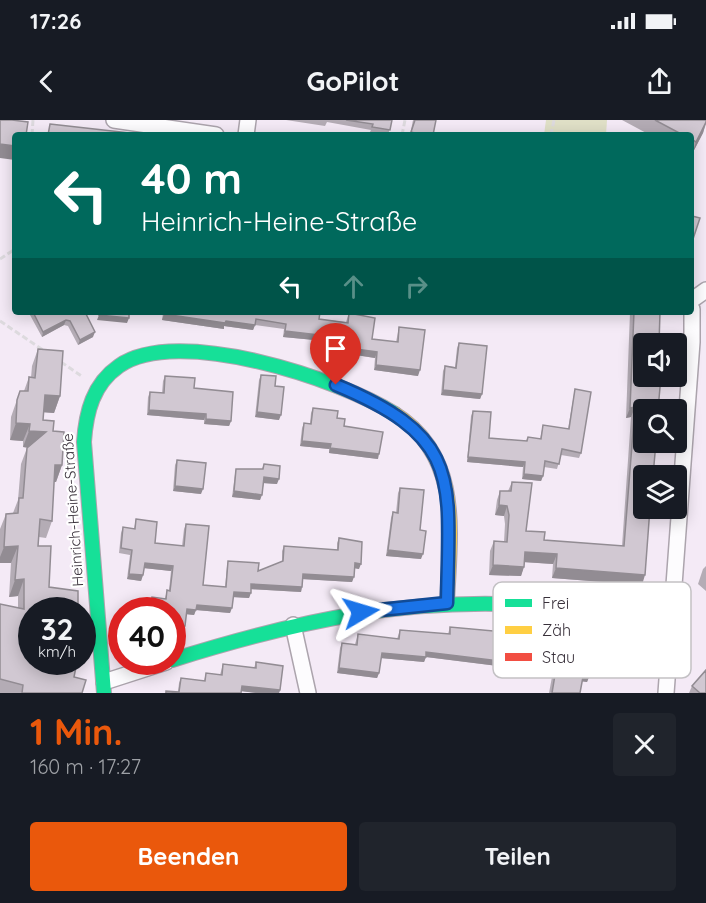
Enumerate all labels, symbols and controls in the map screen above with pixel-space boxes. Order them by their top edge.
text: 17:26 [30,7,81,35]
text: GoPilot [306,64,400,98]
icon: back [30,65,63,98]
icon: share [643,65,676,98]
text: 40 m [141,152,242,205]
icon: left [42,156,120,234]
text: Heinrich-Heine-Straße [141,204,417,238]
icon: left [274,270,307,303]
icon: ahead [337,270,370,303]
icon: right [400,270,433,303]
pin [310,323,361,385]
icon: arrive [319,332,352,365]
map controls [633,333,687,519]
button: sound [633,333,687,387]
button: search [633,399,687,453]
street label: Heinrich-Heine-Straße [58,433,87,587]
button: layers [633,465,687,519]
position arrow [329,580,393,644]
legend [493,582,691,678]
text: Frei [542,593,569,613]
speed limit sign: 40 [108,597,186,675]
text: 32 [40,610,74,648]
text: Zäh [542,620,571,640]
text: km/h [38,642,76,661]
text: Stau [542,647,575,667]
text: 1 Min. [30,709,122,754]
button: close [613,713,676,776]
text: 160 m · 17:27 [30,754,141,779]
button: Beenden [30,822,347,891]
button: Teilen [359,822,676,891]

